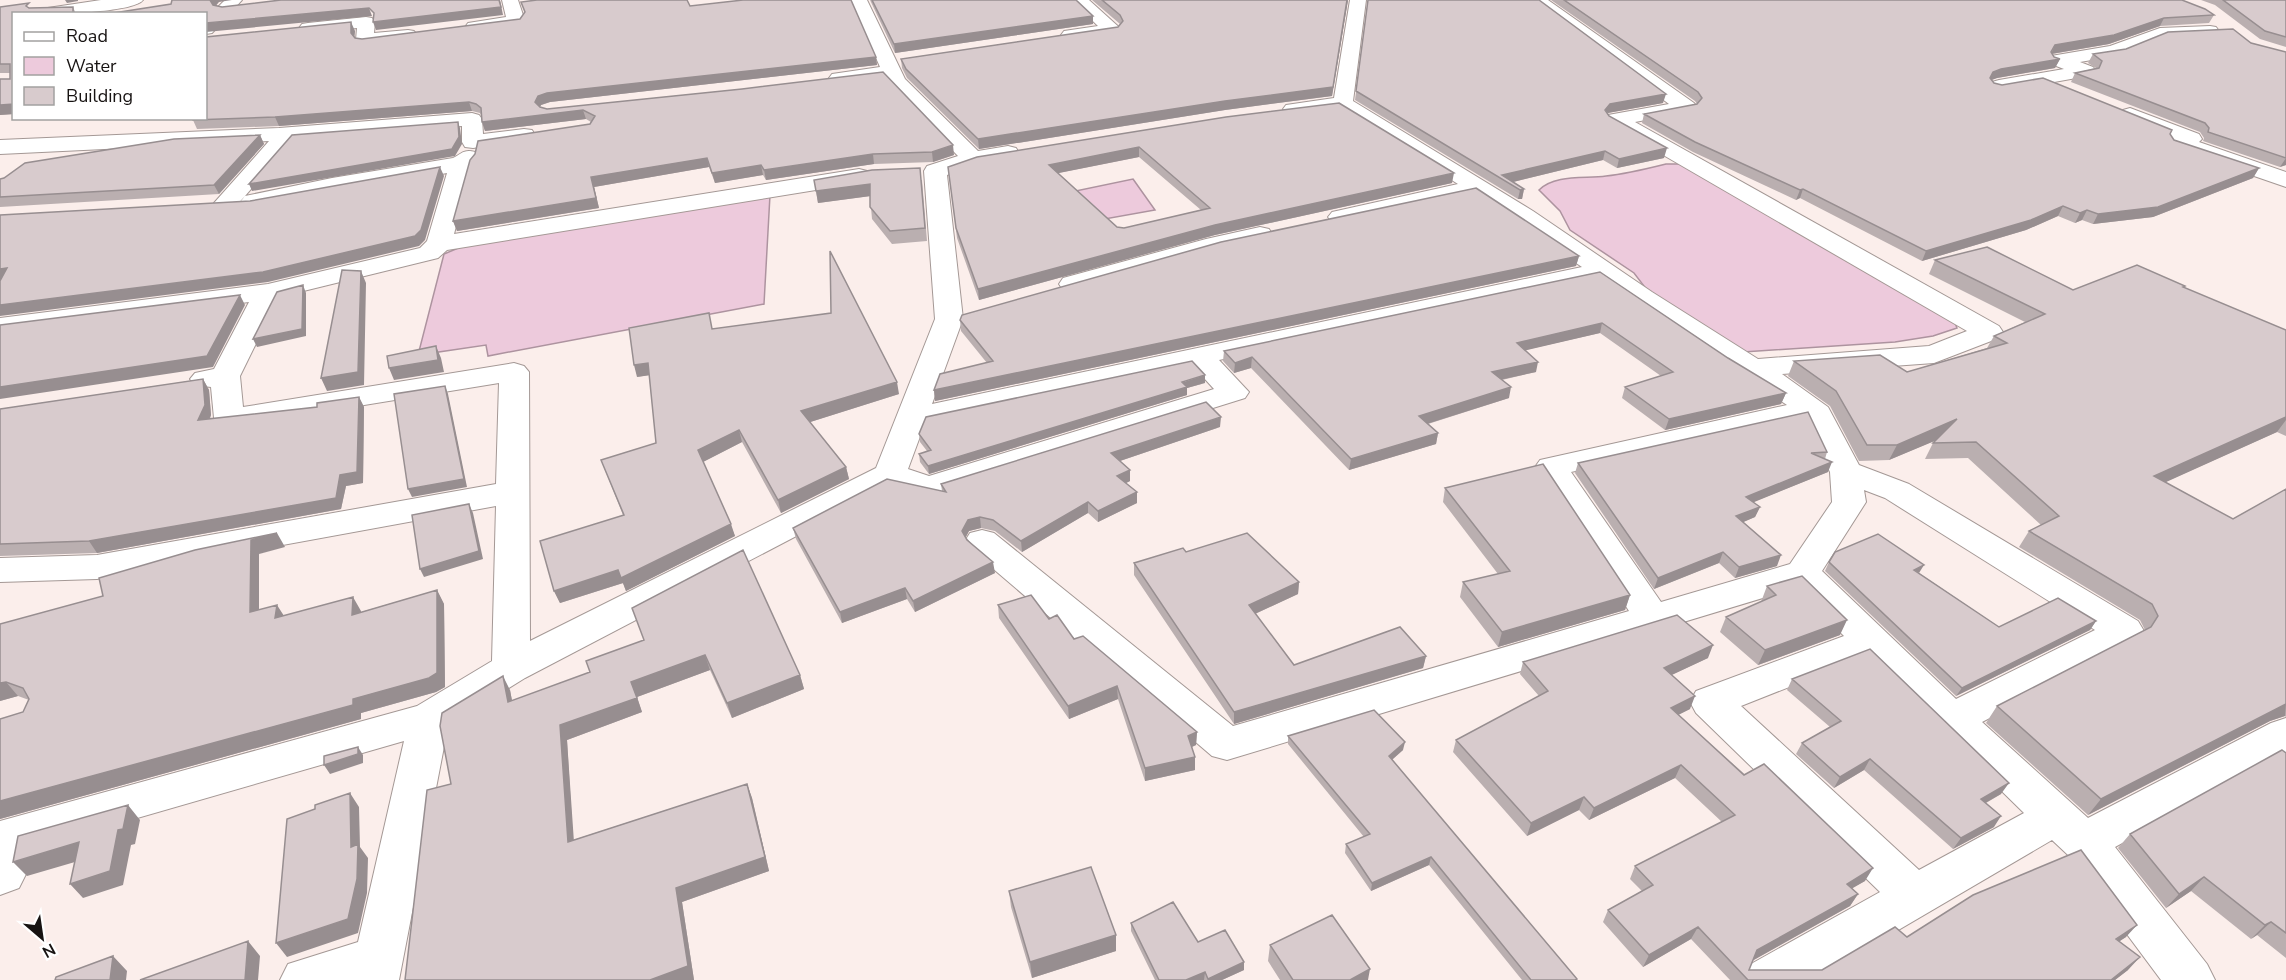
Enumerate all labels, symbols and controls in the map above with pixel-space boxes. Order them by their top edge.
legend [12,12,207,120]
text: Road [66,24,108,48]
text: Water [66,54,117,78]
text: Building [66,84,133,108]
north arrow [12,908,72,968]
text: N [38,938,59,963]

